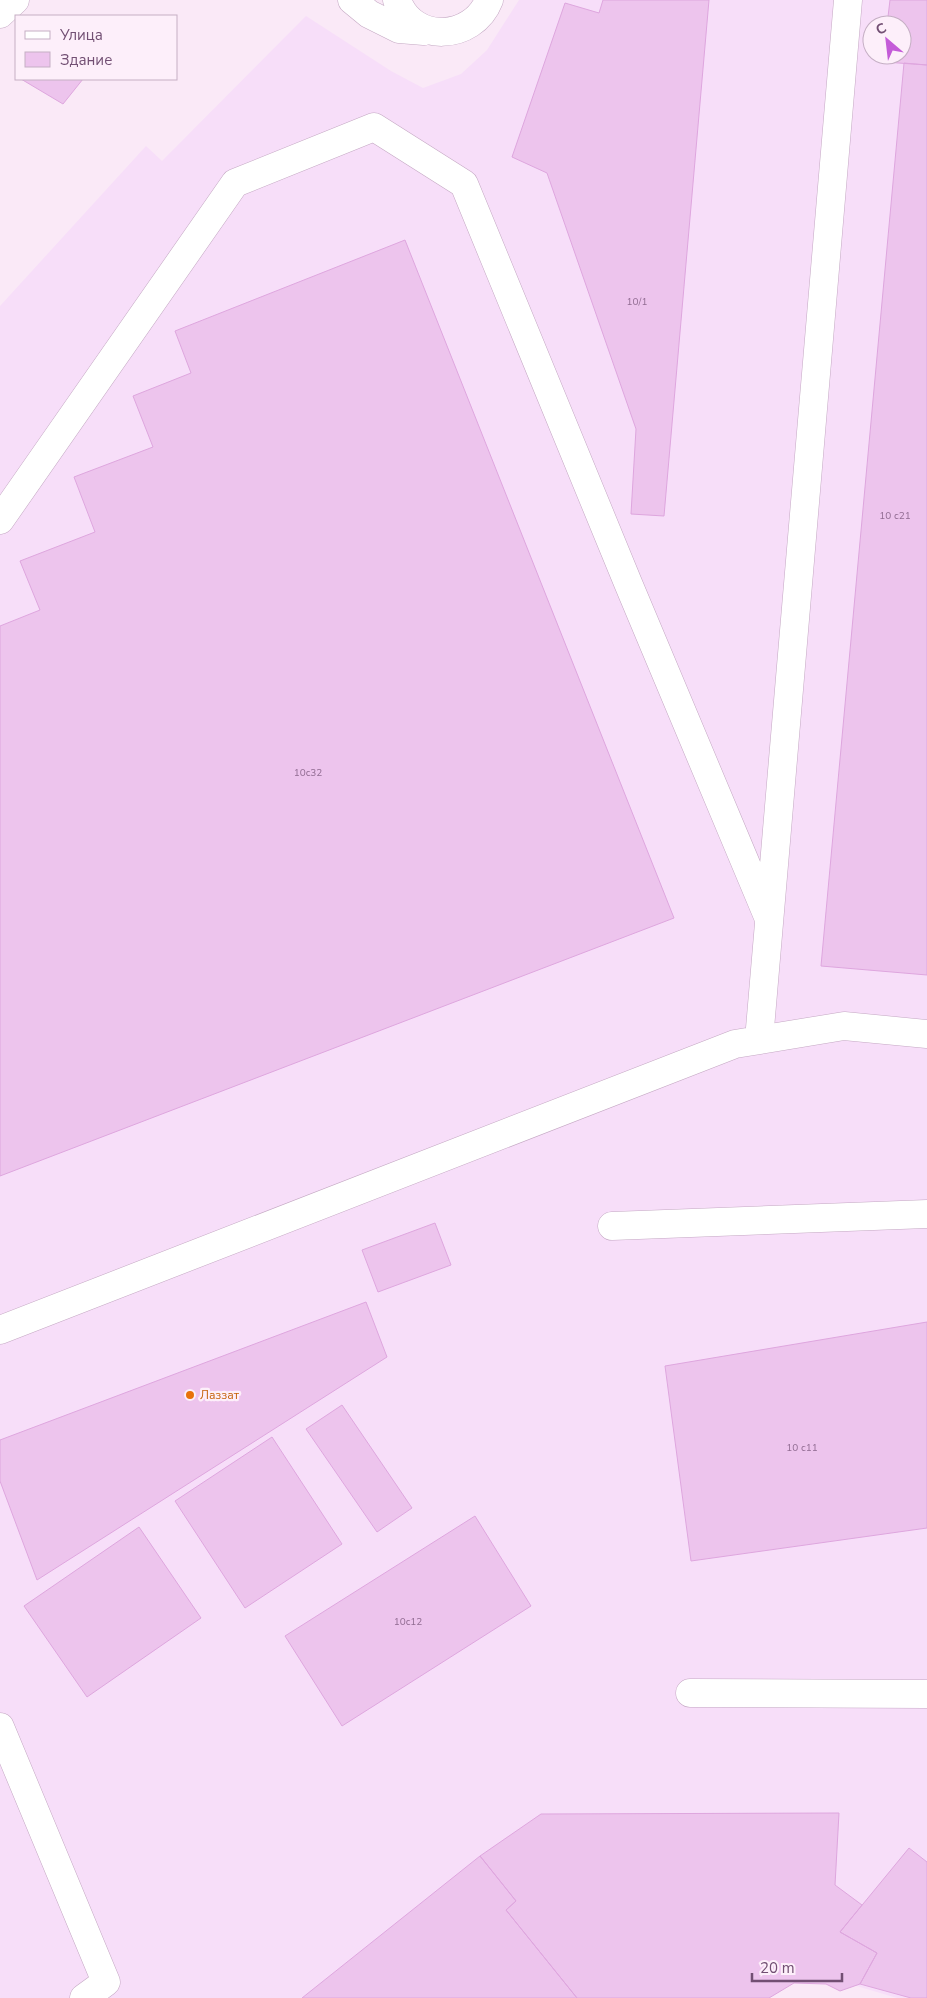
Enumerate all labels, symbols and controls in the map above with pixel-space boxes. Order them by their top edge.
legend [15,15,178,80]
north arrow [862,15,912,65]
text: С [872,18,890,40]
text: Улица [59,25,103,45]
text: Здание [60,50,112,70]
house number: 10/1 [627,295,647,309]
house number: 10 с21 [879,509,911,523]
house number: 10с32 [294,766,322,780]
place label: Лаззат [200,1387,240,1403]
marker: Лаззат [184,1389,196,1401]
house number: 10 с11 [786,1441,818,1455]
house number: 10с12 [394,1615,422,1629]
scale bar [752,1950,842,1982]
text: 20 m [760,1958,795,1978]

